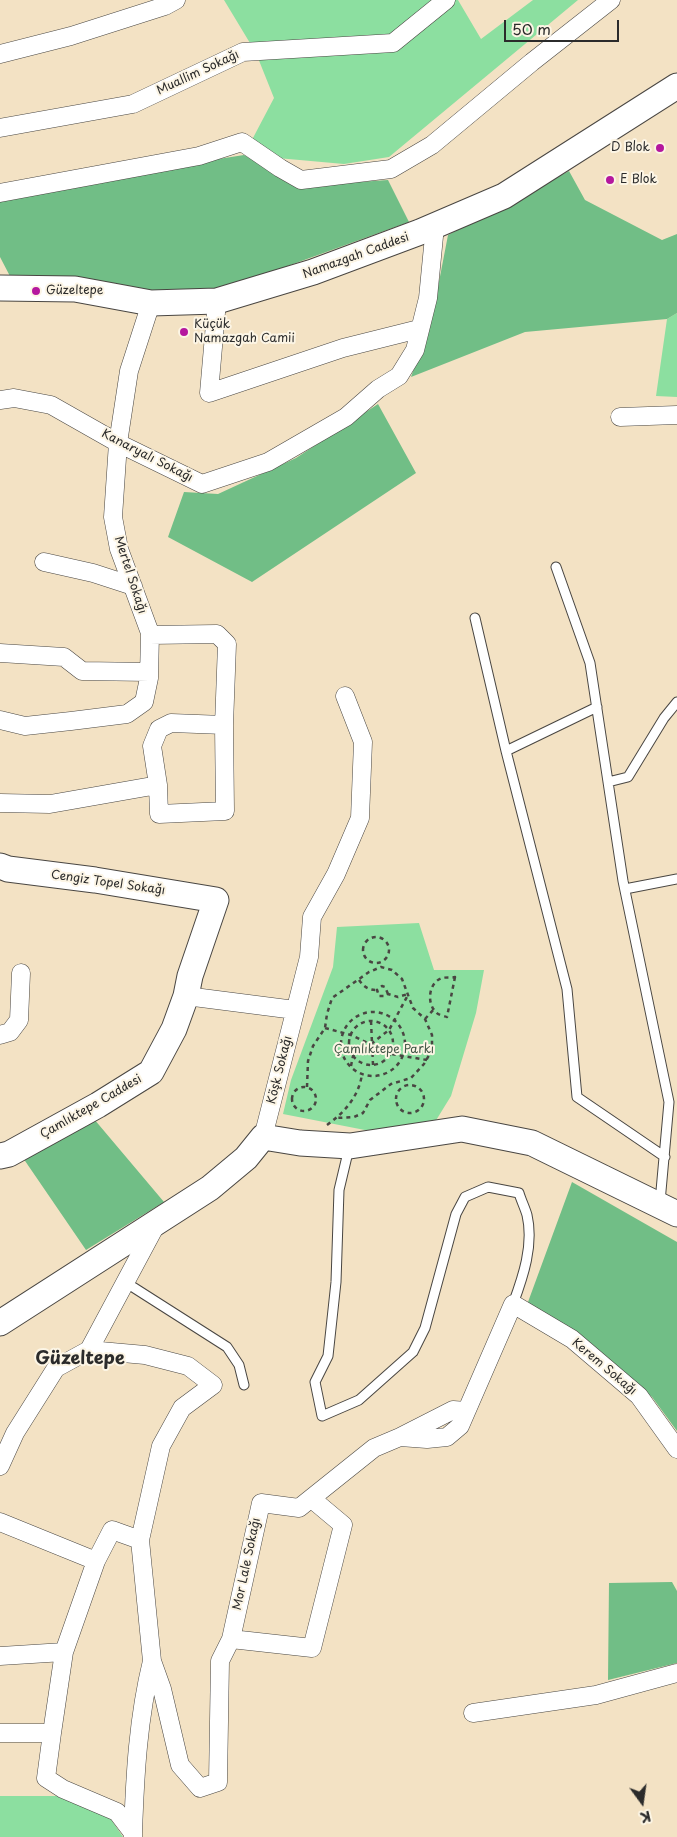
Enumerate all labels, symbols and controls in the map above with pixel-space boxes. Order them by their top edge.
scale bar [507,10,622,42]
text: 50 m [512,17,551,40]
street label: Muallim Sokağı [155,48,241,98]
place label: D Blok [611,141,650,155]
marker: D Blok [654,142,666,154]
place label: E Blok [620,173,657,187]
marker: E Blok [604,174,616,186]
street label: Namazgah Caddesi [301,230,411,282]
place label: Güzeltepe [46,284,103,298]
marker: Güzeltepe [30,285,42,297]
place label: Küçük Namazgah Camii [194,318,295,346]
marker: Küçük Namazgah Camii [178,326,190,338]
street label: Kanaryalı Sokağı [99,427,195,485]
street label: Mertel Sokağı [111,534,149,616]
street label: Cengiz Topel Sokağı [50,868,166,898]
street label: Köşk Sokağı [265,1034,295,1106]
park label: Çamlıktepe Parkı [334,1043,434,1057]
street label: Çamlıktepe Caddesi [38,1072,144,1142]
street label: Kerem Sokağı [569,1336,639,1398]
district label: Güzeltepe [35,1348,125,1370]
street label: Mor Lale Sokağı [230,1516,264,1612]
north arrow [617,1777,667,1827]
text: K [638,1806,653,1828]

